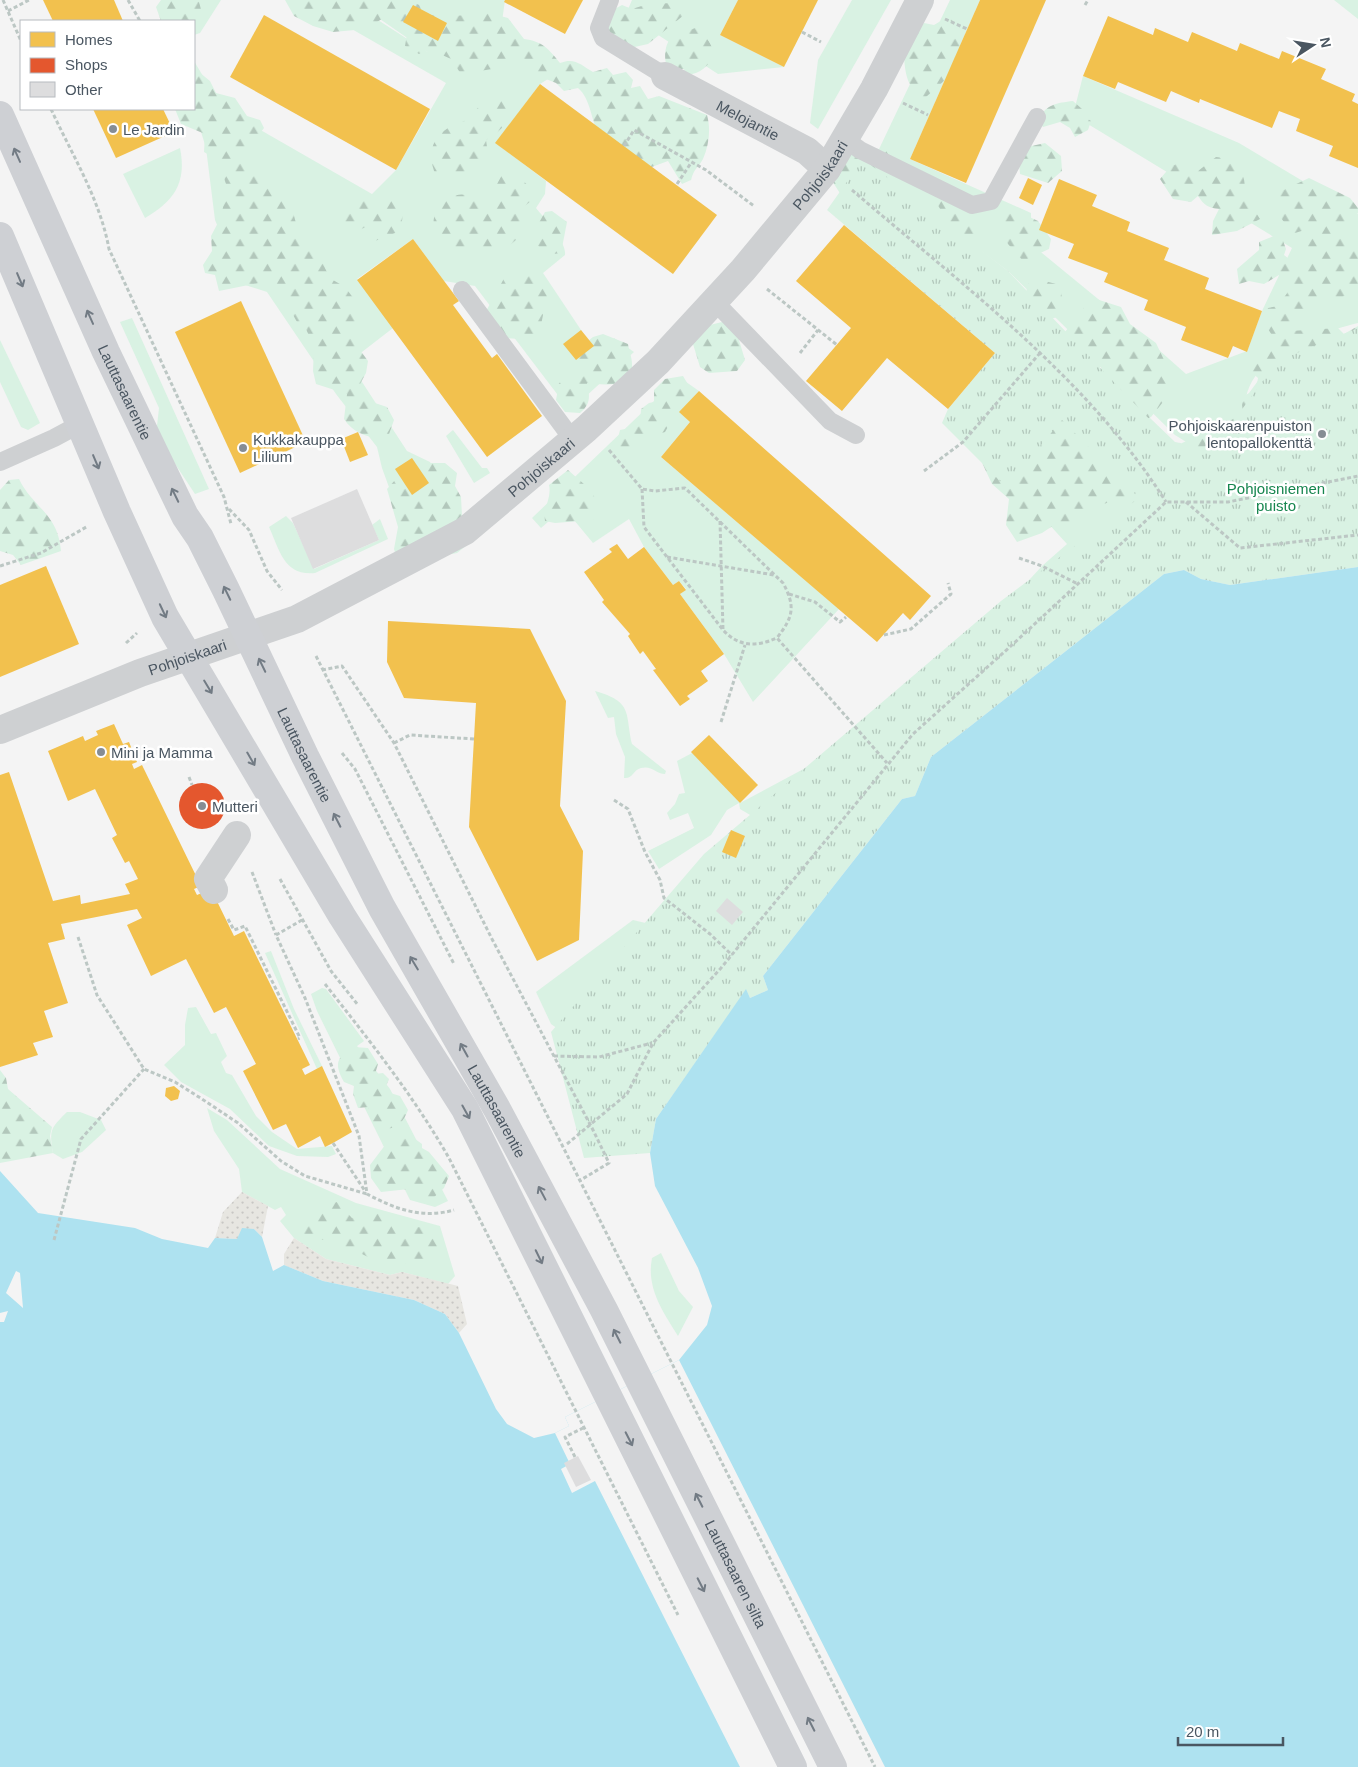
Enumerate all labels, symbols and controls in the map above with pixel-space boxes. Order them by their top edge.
legend [20,20,195,110]
north arrow [1288,20,1338,70]
text: Homes [65,31,113,48]
text: N [1317,36,1335,49]
text: Shops [65,56,108,73]
text: Other [65,81,103,98]
street label: Melojantie [714,96,782,143]
place label: Le Jardin [123,121,185,138]
marker: Le Jardin [107,123,119,135]
street label: Pohjoiskaari [789,137,850,213]
one-way arrow [12,148,22,163]
one-way arrow [15,272,25,287]
one-way arrow [84,310,94,325]
street label: Lauttasaarentie [95,342,155,442]
place label: Pohjoiskaarenpuiston lentopallokenttä [1169,417,1313,451]
marker: Pohjoiskaarenpuiston lentopallokenttä [1316,428,1328,440]
place label: Kukkakauppa Lilium [253,431,345,465]
street label: Pohjoiskaari [504,434,578,500]
marker: Kukkakauppa Lilium [237,442,249,454]
one-way arrow [92,454,102,469]
park label: Pohjoisniemen puisto [1227,480,1325,514]
one-way arrow [170,488,180,503]
one-way arrow [222,586,231,601]
one-way arrow [158,603,168,618]
street label: Pohjoiskaari [146,635,229,678]
one-way arrow [257,658,266,673]
one-way arrow [204,679,214,693]
street label: Lauttasaarentie [275,704,335,805]
place label: Mini ja Mamma [111,744,213,761]
marker: Mini ja Mamma [95,746,107,758]
one-way arrow [246,752,256,766]
place label: Mutteri [212,798,258,815]
marker: Mutteri [196,800,208,812]
one-way arrow [332,813,341,828]
one-way arrow [409,956,419,970]
one-way arrow [459,1042,469,1057]
street label: Lauttasaarentie [465,1061,530,1160]
one-way arrow [461,1104,471,1119]
one-way arrow [536,1186,546,1200]
one-way arrow [535,1249,544,1264]
one-way arrow [612,1329,622,1344]
one-way arrow [625,1431,634,1446]
one-way arrow [694,1493,703,1508]
street label: Lauttasaaren silta [702,1517,771,1631]
one-way arrow [696,1577,706,1592]
scale bar [1178,1714,1283,1746]
one-way arrow [806,1716,816,1731]
text: 20 m [1186,1723,1219,1740]

